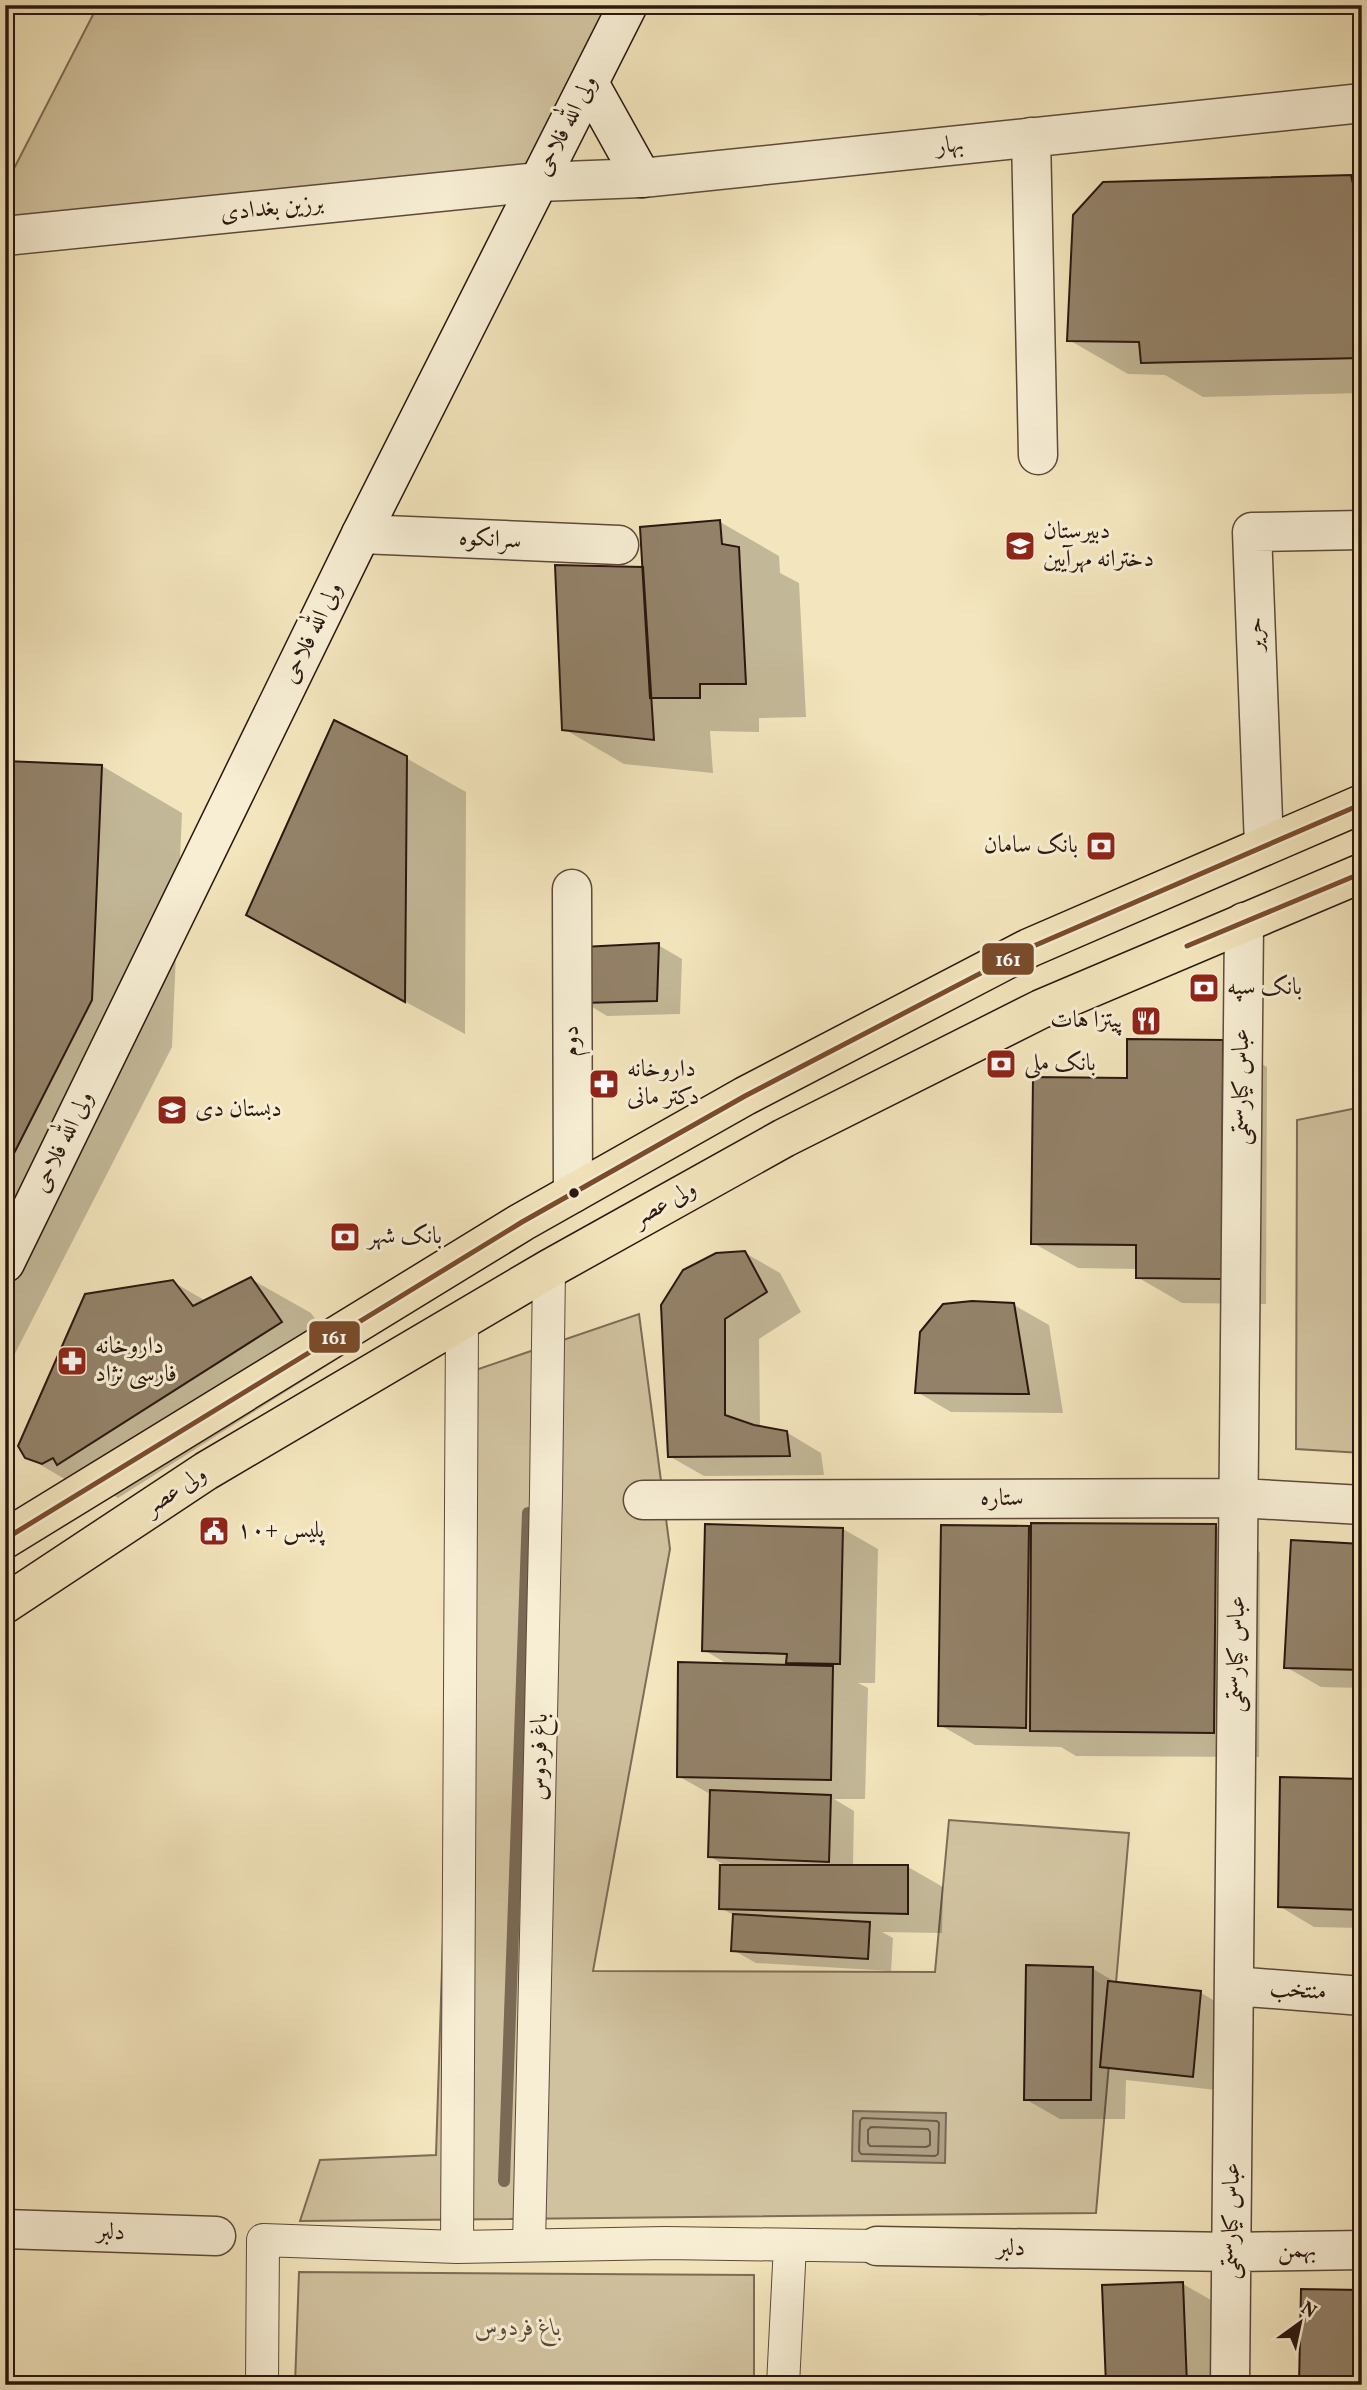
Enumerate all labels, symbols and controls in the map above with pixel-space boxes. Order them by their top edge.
street label: ولی‌ الله فلاحی [524,68,607,182]
street label: بهار [932,128,966,165]
street label: برزین بغدادی [219,187,325,231]
place label: دبیرستان دخترانه مهرآیین [1043,515,1154,577]
street label: سرانکوه [458,521,522,559]
school or university icon: دبیرستان دخترانه مهرآیین [1003,529,1037,563]
street label: ولی‌ الله فلاحی [270,575,352,690]
street label: حریر [1238,616,1274,655]
place label: بانک سامان [984,829,1078,863]
bank icon: بانک سامان [1084,829,1118,863]
line badge: 161 [981,942,1035,976]
text: 161 [995,948,1021,974]
bank icon: بانک سپه [1187,971,1221,1005]
place label: بانک سپه [1227,971,1302,1005]
place label: پیتزا هات [1050,1004,1123,1038]
restaurant icon: پیتزا هات [1129,1004,1163,1038]
street label: دوم [555,1025,591,1057]
street label: عباس کیارستمی [1225,1028,1259,1146]
bank icon: بانک ملی [984,1047,1018,1081]
place label: بانک ملی [1024,1047,1096,1081]
place label: داروخانه دکتر مانی [627,1053,699,1115]
pharmacy icon: داروخانه دکتر مانی [587,1067,621,1101]
street label: ولی‌ الله فلاحی [21,1084,103,1199]
school or university icon: دبستان دی [155,1093,189,1127]
place label: دبستان دی [195,1093,282,1127]
street label: ولی عصر [624,1173,703,1237]
unlabelled marker [567,1186,581,1200]
bank icon: بانک شهر [328,1220,362,1254]
place label: بانک شهر [365,1220,442,1254]
line badge: 161 [308,1320,361,1354]
text: 161 [321,1326,347,1352]
place label: داروخانه فارسی نژاد [95,1330,177,1392]
pharmacy icon: داروخانه فارسی نژاد [55,1344,89,1378]
street label: ولی عصر [135,1458,214,1526]
street label: ستاره [980,1482,1024,1516]
public building icon: پلیس +۱۰ [197,1514,231,1548]
place label: پلیس +۱۰ [237,1514,326,1548]
street label: عباس کیارستمی [1219,1595,1255,1713]
street label: باغ فردوس [522,1713,559,1801]
street label: منتخب [1268,1972,1328,2010]
street label: عباس کیارستمی [1214,2162,1250,2280]
street label: دلبر [93,2215,126,2250]
street label: دلبر [994,2232,1025,2266]
street label: بهمن [1277,2234,1317,2268]
north arrow [1266,2288,1336,2358]
text: N [1295,2296,1321,2325]
park label: باغ فردوس [475,2312,562,2347]

